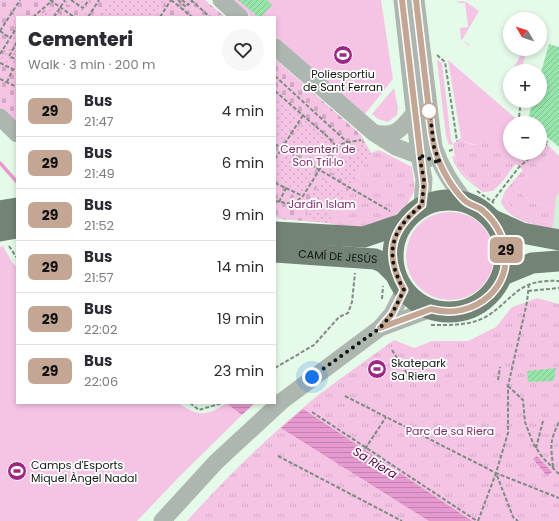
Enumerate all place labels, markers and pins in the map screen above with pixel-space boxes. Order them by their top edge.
sports icon: Poliesportiu de Sant Ferran [332,44,354,66]
place label: Poliesportiu de Sant Ferran [303,66,383,95]
unlabelled marker [420,102,438,120]
place label: Skatepark Sa Riera [391,355,446,384]
sports icon: Skatepark Sa Riera [366,358,388,380]
place label: Camps d'Esports Miquel Àngel Nadal [31,457,137,486]
sports icon: Camps d'Esports Miquel Àngel Nadal [6,460,28,482]

